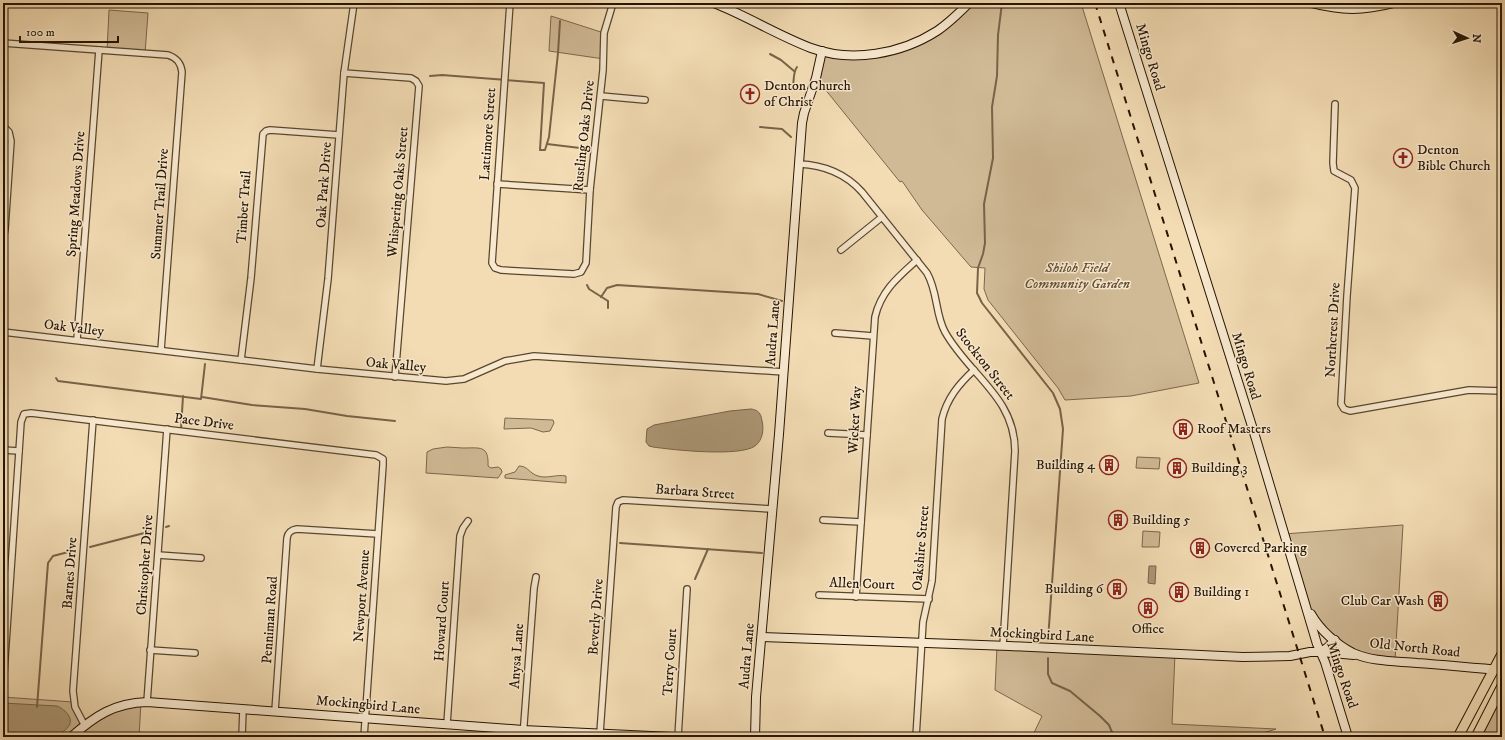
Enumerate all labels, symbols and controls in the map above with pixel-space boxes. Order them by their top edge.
scale bar [20,18,118,44]
north arrow [1447,18,1487,58]
street label: Mingo Road [1131,21,1169,93]
text: 100 m [26,25,55,40]
text: N [1469,34,1483,43]
place label: Denton Church of Christ [764,77,852,111]
street label: Rustling Oaks Drive [569,79,599,193]
church icon: Denton Church of Christ [739,83,761,105]
street label: Lattimore Street [476,86,500,181]
street label: Whispering Oaks Street [383,125,413,259]
street label: Spring Meadows Drive [63,130,89,258]
street label: Oak Park Drive [312,141,336,229]
place label: Denton Bible Church [1417,141,1491,175]
church icon: Denton Bible Church [1392,147,1414,169]
street label: Summer Trail Drive [147,148,173,260]
street label: Timber Trail [232,169,256,244]
park label: Shiloh Field Community Garden [1024,259,1130,293]
street label: Northcrest Drive [1322,282,1344,378]
street label: Audra Lane [762,299,784,367]
street label: Oak Valley [43,315,105,341]
street label: Stockton Street [951,324,1019,404]
street label: Mingo Road [1227,330,1265,402]
street label: Oak Valley [365,353,427,377]
street label: Wicker Way [844,385,866,455]
street label: Pace Drive [173,409,235,435]
building icon: Roof Masters [1172,418,1194,440]
place label: Roof Masters [1197,420,1271,438]
building icon: Building 4 [1098,454,1120,476]
place label: Building 4 [1036,456,1096,474]
building icon: Building 3 [1166,457,1188,479]
place label: Building 3 [1191,459,1247,477]
street label: Barbara Street [655,480,736,504]
street label: Oakshire Street [908,504,934,591]
building icon: Building 5 [1107,509,1129,531]
place label: Building 5 [1132,511,1190,529]
street label: Christopher Drive [133,514,158,616]
street label: Barnes Drive [59,536,82,610]
building icon: Covered Parking [1189,537,1211,559]
place label: Covered Parking [1214,539,1307,557]
street label: Newport Avenue [350,549,374,643]
street label: Allen Court [829,574,896,594]
street label: Penniman Road [258,576,282,664]
street label: Beverly Drive [584,578,608,656]
building icon: Building 6 [1106,578,1128,600]
street label: Howard Court [430,579,454,662]
place label: Building 6 [1045,580,1104,598]
building icon: Building 1 [1168,581,1190,603]
place label: Building 1 [1193,583,1249,601]
building icon: Club Car Wash [1427,590,1449,612]
place label: Club Car Wash [1341,592,1425,610]
building icon: Office [1137,597,1159,619]
place label: Office [1132,620,1165,638]
street label: Audra Lane [735,622,759,690]
street label: Anysa Lane [506,623,528,689]
street label: Mockingbird Lane [989,623,1095,647]
street label: Terry Court [659,627,681,696]
street label: Old North Road [1369,634,1461,662]
street label: Mingo Road [1322,639,1362,711]
street label: Mockingbird Lane [315,691,421,719]

